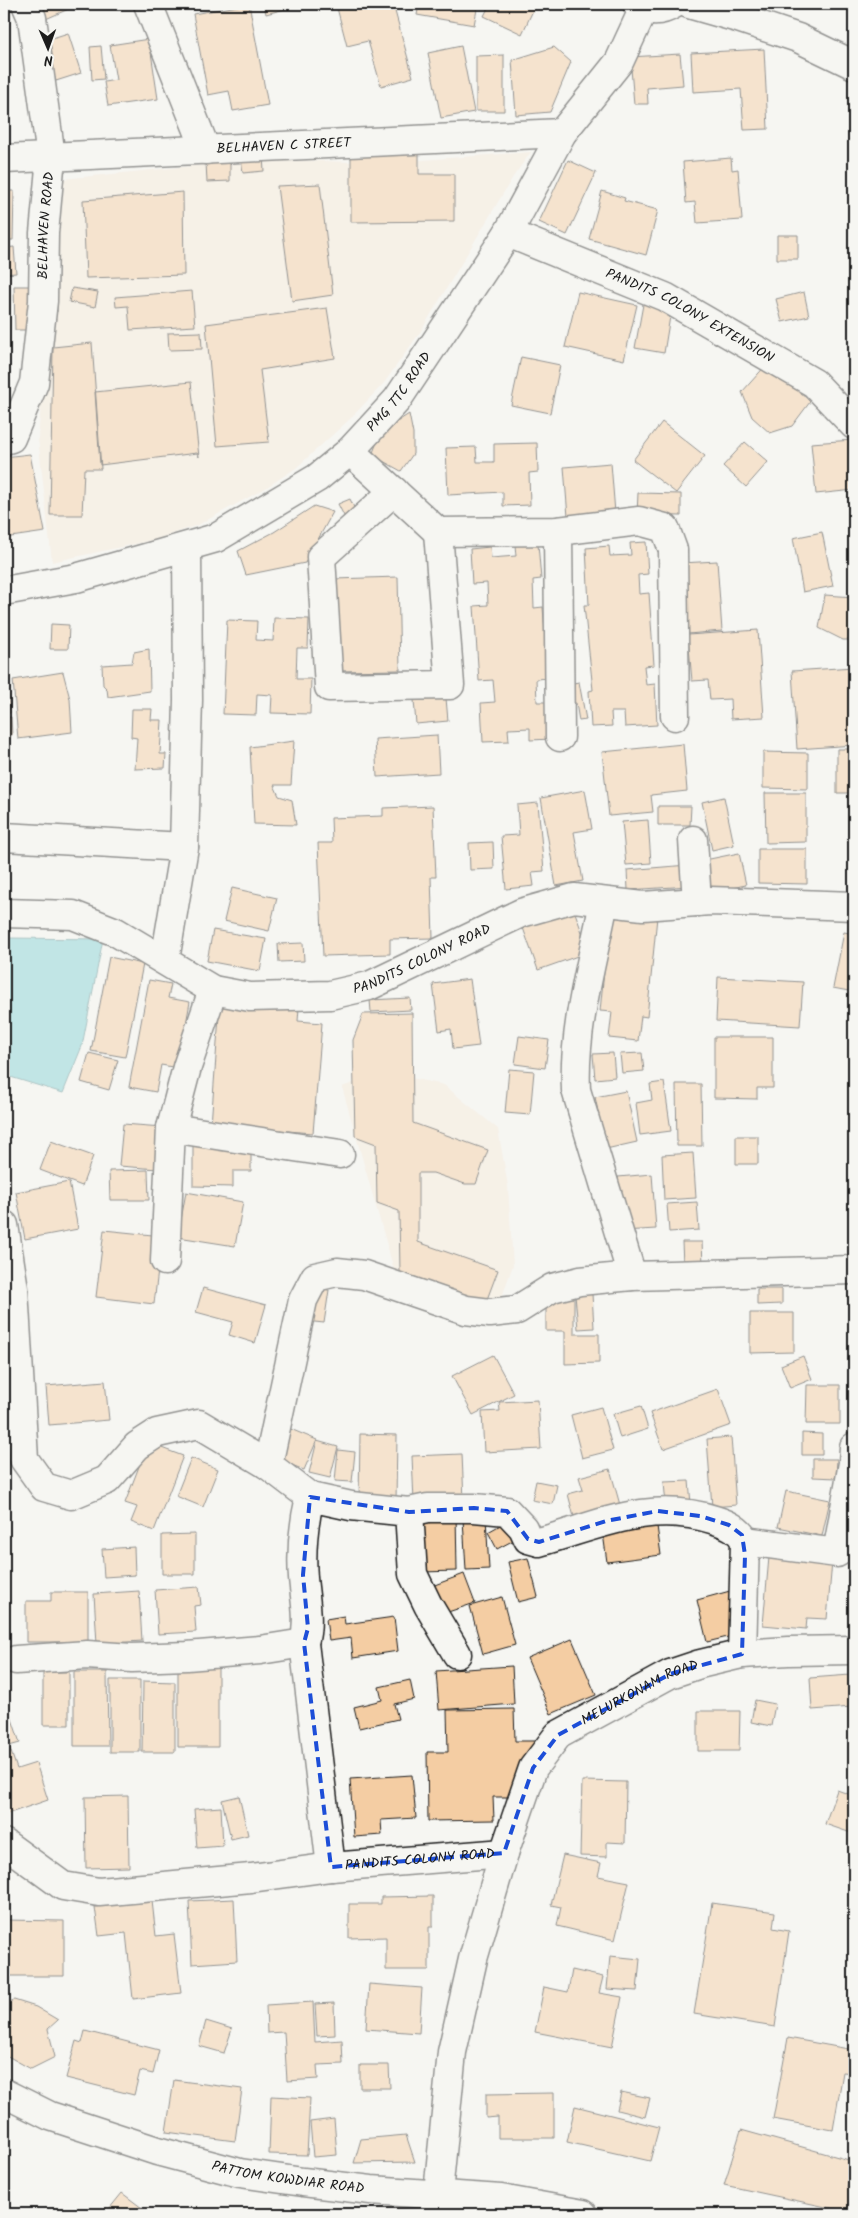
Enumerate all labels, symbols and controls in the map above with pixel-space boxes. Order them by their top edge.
north arrow [22,22,72,72]
text: N [43,49,53,71]
street label: BELHAVEN C STREET [216,132,353,160]
street label: BELHAVEN ROAD [32,171,61,279]
street label: PANDITS COLONY EXTENSION [602,263,779,369]
street label: PMG TTC ROAD [362,347,437,437]
street label: PANDITS COLONY ROAD [351,918,495,1000]
street label: MELURKONAM ROAD [577,1654,701,1731]
street label: PANDITS COLONY ROAD [344,1843,496,1877]
street label: PATTOM KOWDIAR ROAD [209,2155,365,2200]

